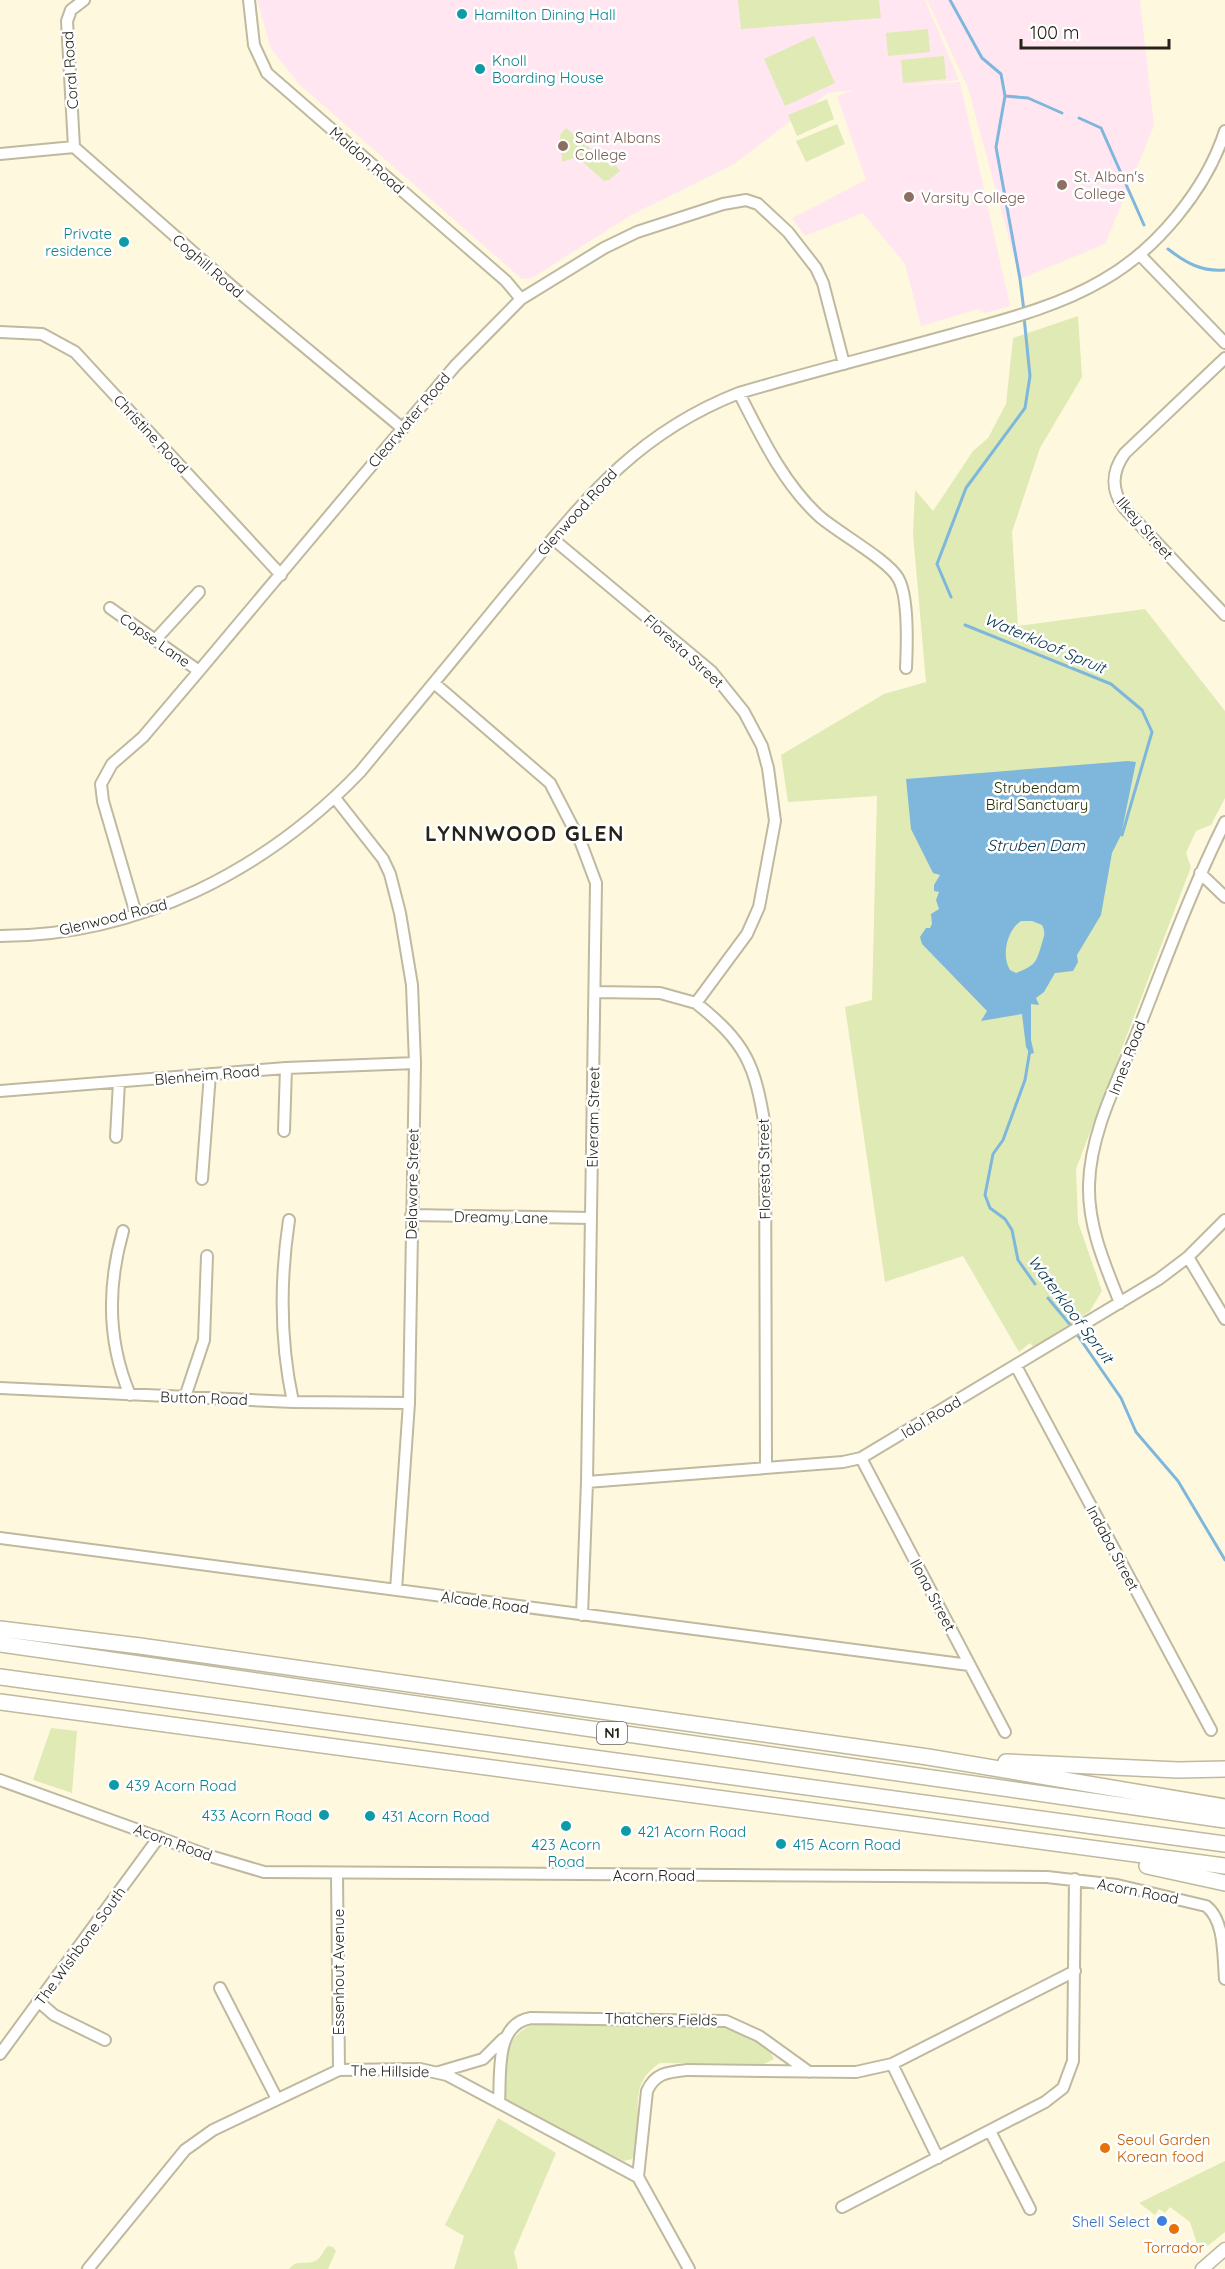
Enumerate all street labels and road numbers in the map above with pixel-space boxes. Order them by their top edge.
street label: Coral Road [58,30,82,110]
street label: Maldon Road [326,122,408,198]
street label: Coghill Road [169,230,247,302]
street label: Clearwater Road [364,369,454,471]
street label: Christine Road [110,391,192,477]
street label: Glenwood Road [533,465,621,559]
street label: Ilkey Street [1113,493,1177,563]
street label: Copse Lane [116,609,194,671]
street label: Floresta Street [640,610,728,692]
street label: Glenwood Road [57,894,169,940]
street label: Innes Road [1104,1018,1150,1098]
street label: Blenheim Road [154,1061,260,1089]
street label: Elveram Street [583,1066,603,1168]
street label: Floresta Street [754,1118,774,1220]
street label: Delaware Street [402,1128,422,1240]
street label: Dreamy Lane [454,1207,548,1227]
street label: Button Road [160,1387,248,1409]
street label: Idol Road [898,1392,964,1442]
street label: Indaba Street [1083,1502,1143,1594]
street label: Ilona Street [906,1556,960,1634]
street label: Alcade Road [440,1586,530,1618]
road number: N1 [597,1722,627,1744]
street label: Acorn Road [131,1819,215,1865]
street label: Acorn Road [613,1866,695,1885]
street label: Acorn Road [1096,1874,1180,1908]
street label: The Wishbone South [30,1883,130,2009]
street label: Essenhout Avenue [329,1909,348,2035]
street label: Thatchers Fields [604,2009,718,2029]
street label: The Hillside [350,2061,430,2081]

